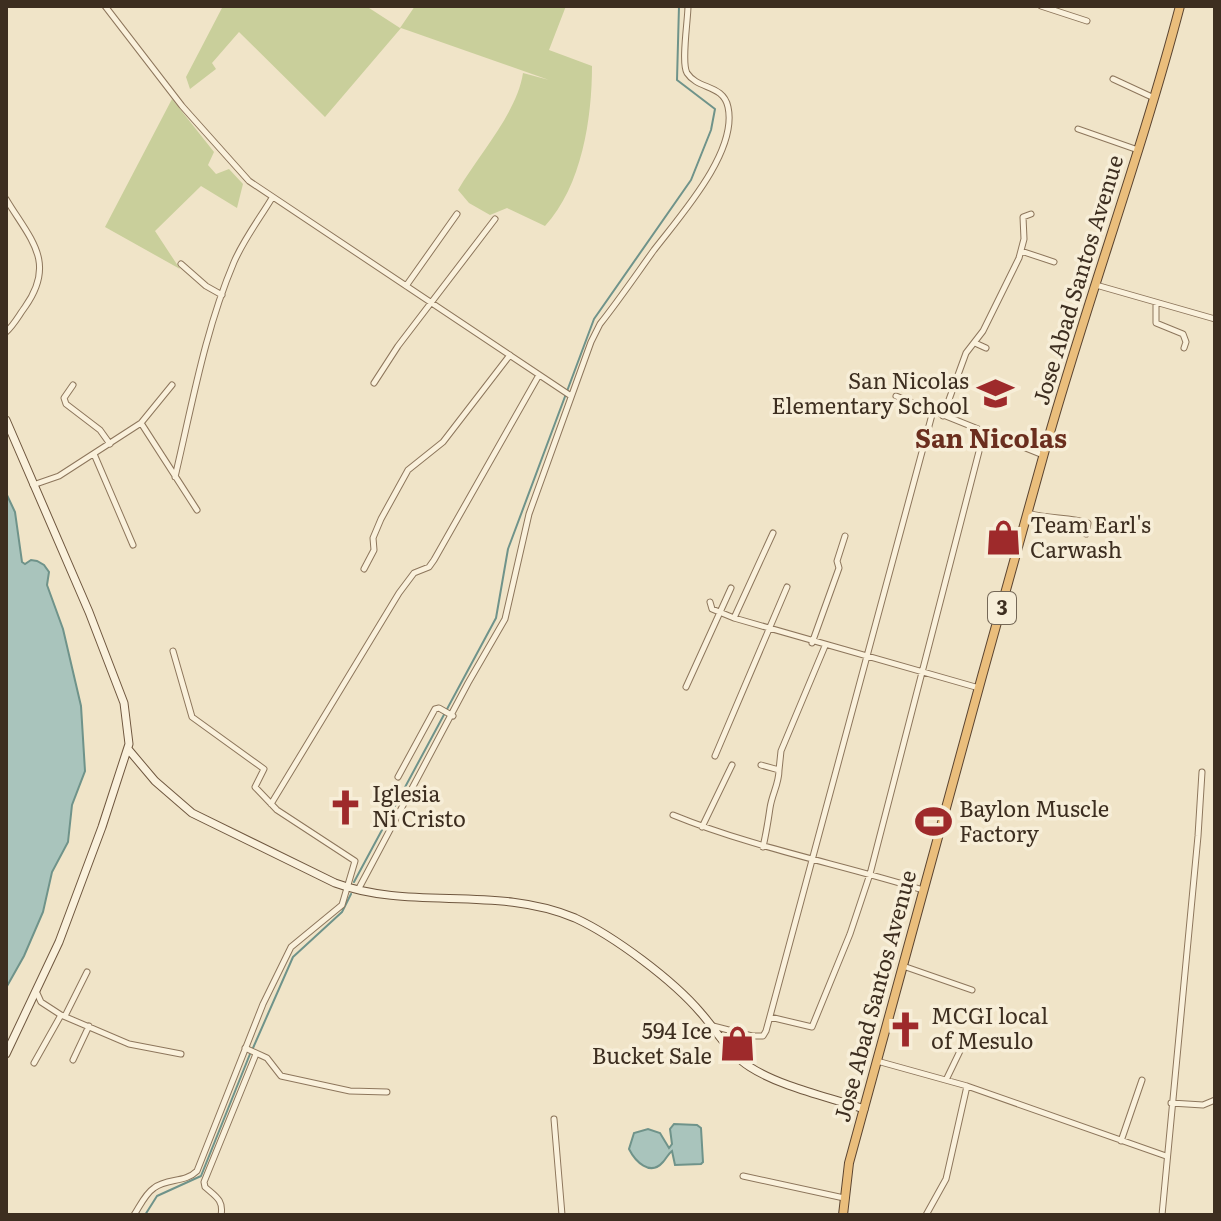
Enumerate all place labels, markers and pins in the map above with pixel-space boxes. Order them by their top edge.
place label: San Nicolas Elementary School [771,363,969,421]
school or university icon: San Nicolas Elementary School [976,375,1014,413]
place label: Team Earl's Carwash [1030,507,1151,565]
shop icon: Team Earl's Carwash [985,519,1023,557]
place label: Iglesia Ni Cristo [372,776,466,834]
church icon: Iglesia Ni Cristo [327,788,365,826]
place label: Baylon Muscle Factory [959,791,1109,849]
sports icon: Baylon Muscle Factory [914,803,952,841]
place label: MCGI local of Mesulo [931,998,1048,1056]
church icon: MCGI local of Mesulo [886,1010,924,1048]
place label: 594 Ice Bucket Sale [592,1013,712,1071]
shop icon: 594 Ice Bucket Sale [719,1025,757,1063]

